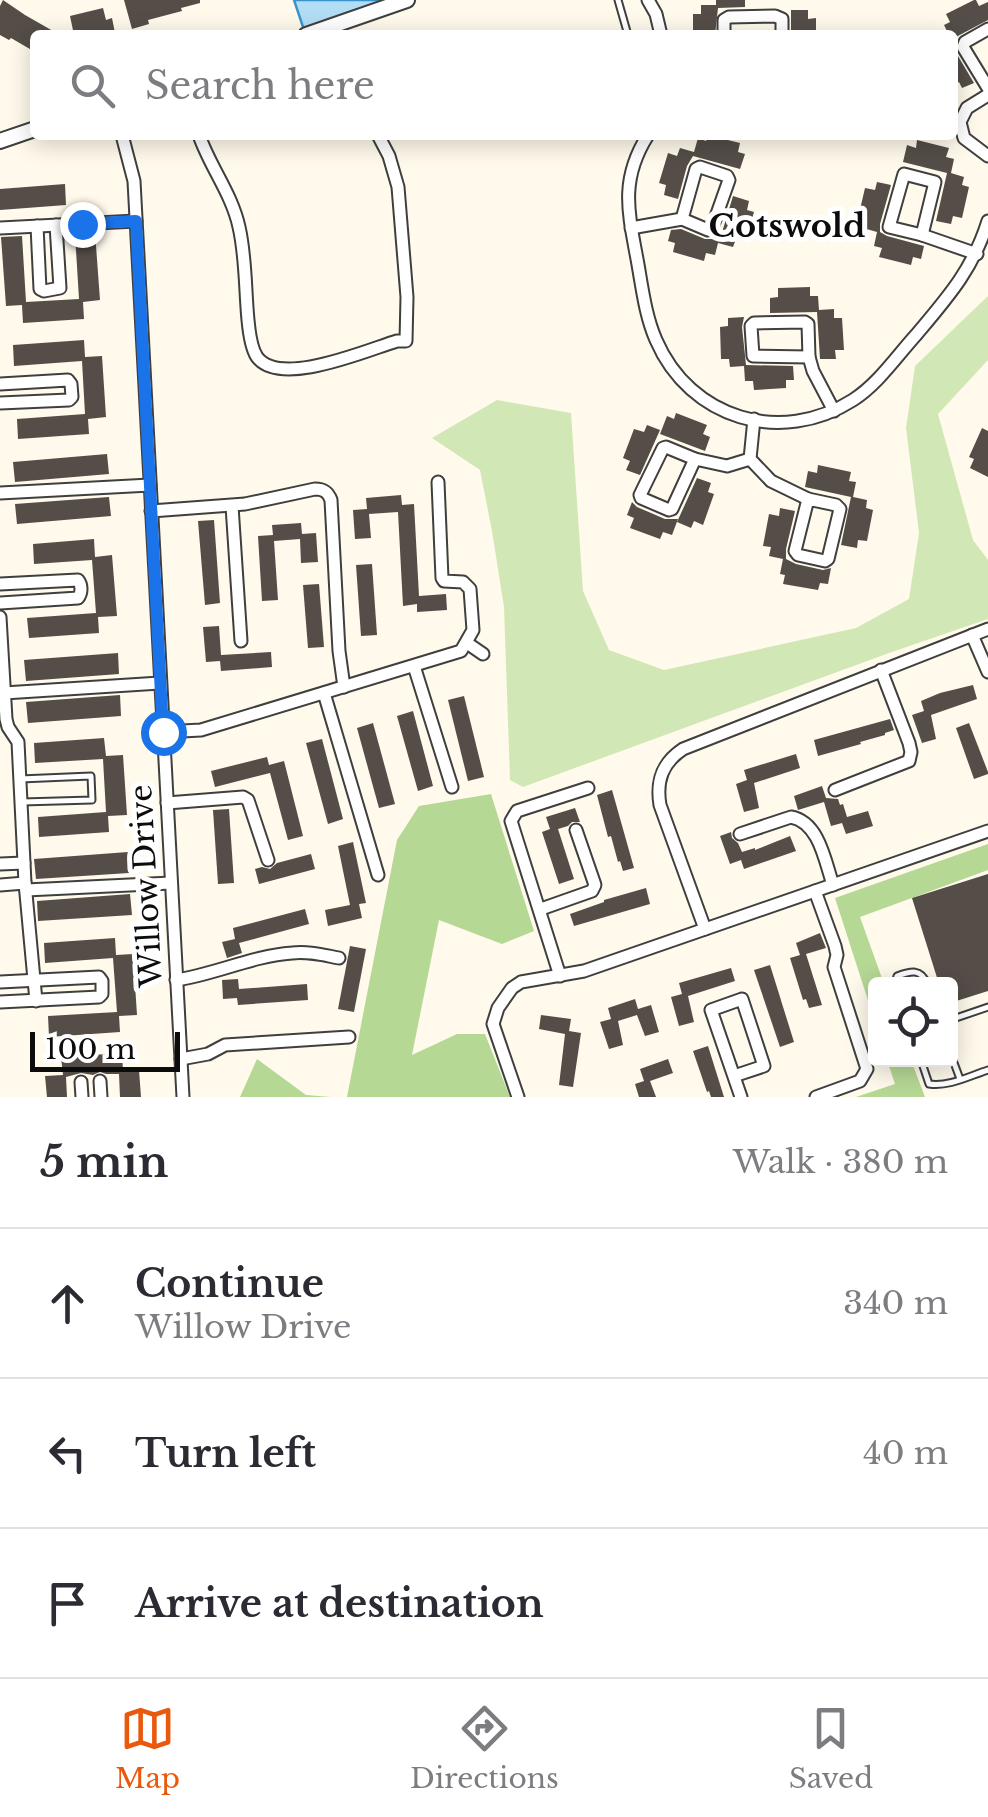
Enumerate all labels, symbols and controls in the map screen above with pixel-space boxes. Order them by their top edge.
search box [30,30,958,140]
icon: search [65,58,120,113]
text: Search here [145,62,375,109]
route end [60,202,106,248]
district label: Cotswold [709,206,865,246]
route start [141,710,187,756]
street label: Willow Drive [122,784,170,989]
map controls [868,977,958,1067]
button: locate [868,977,958,1067]
scale bar [30,1027,180,1072]
text: 100 m [45,1032,136,1067]
text: 5 min [40,1136,168,1188]
text: Walk · 380 m [733,1142,948,1182]
text: Continue [135,1260,324,1307]
icon: ahead [40,1276,95,1331]
text: 340 m [843,1283,948,1323]
text: Willow Drive [135,1307,351,1347]
icon: left [40,1426,95,1481]
text: Turn left [135,1430,316,1477]
text: 40 m [863,1433,948,1473]
icon: arrive [40,1576,95,1631]
text: Arrive at destination [135,1580,544,1627]
tab: Map [115,1701,180,1796]
tab: Directions [410,1701,559,1796]
tab: Saved [789,1701,873,1796]

